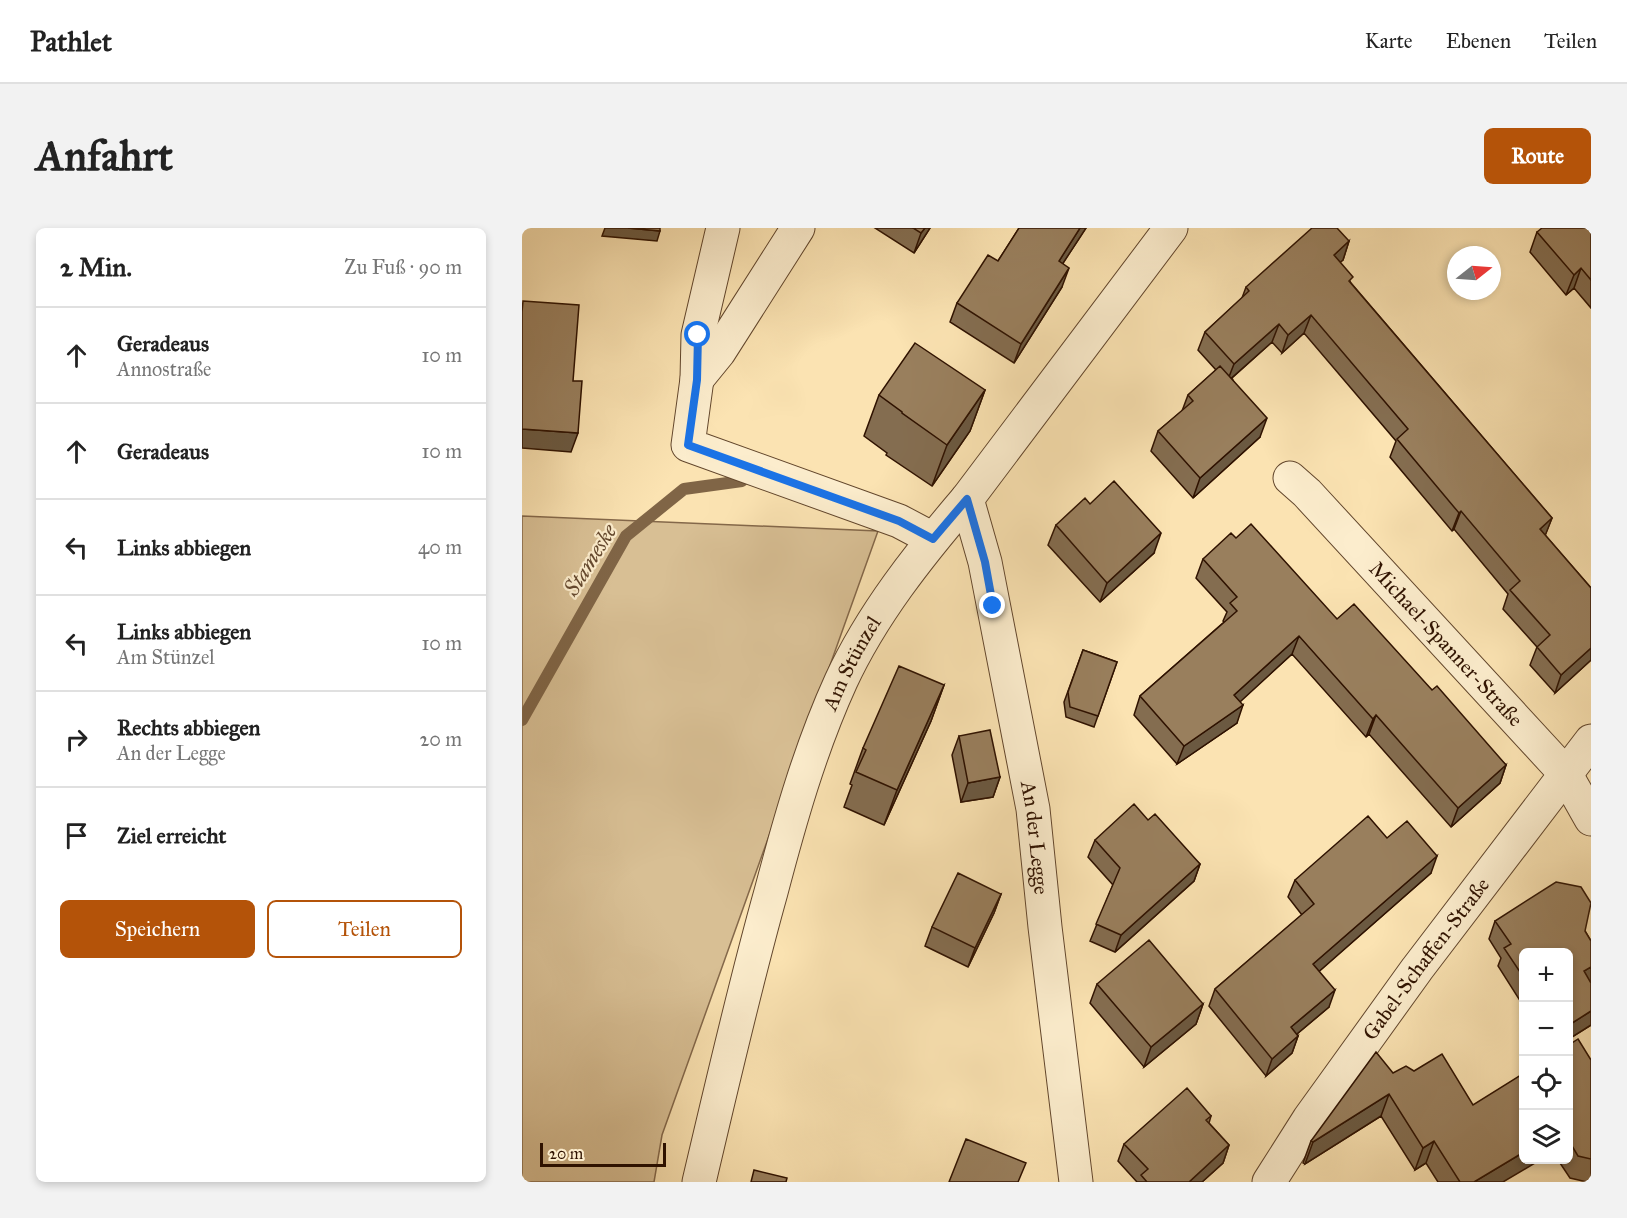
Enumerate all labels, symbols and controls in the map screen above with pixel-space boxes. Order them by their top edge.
text: Pathlet [30,24,112,59]
text: Karte [1365,28,1413,54]
text: Ebenen [1446,28,1511,54]
text: Teilen [1544,28,1597,54]
button: Route [1484,128,1591,184]
text: Anfahrt [36,130,173,182]
north arrow [1447,246,1501,300]
text: 2 Min. [60,251,132,283]
text: Zu Fuß · 90 m [344,255,462,279]
route start [684,321,710,347]
text: Geradeaus [117,330,209,357]
icon: ahead [60,339,93,372]
text: 10 m [421,343,462,367]
text: Annostraße [117,357,211,381]
icon: ahead [60,435,93,468]
text: Geradeaus [117,438,209,465]
text: 10 m [421,439,462,463]
water label: Stameske [557,518,623,602]
icon: left [60,531,93,564]
text: Links abbiegen [117,534,251,561]
text: 40 m [418,535,462,559]
street label: Michael-Spanner-Straße [1364,556,1529,732]
route end [979,592,1005,618]
street label: Am Stünzel [816,611,887,715]
text: Links abbiegen [117,618,251,645]
icon: left [60,627,93,660]
text: 10 m [421,631,462,655]
text: Am Stünzel [117,645,215,669]
text: Rechts abbiegen [117,714,260,741]
icon: right [60,723,93,756]
text: 20 m [419,727,462,751]
text: An der Legge [117,741,226,765]
street label: An der Legge [1015,778,1055,896]
icon: arrive [60,819,93,852]
text: Ziel erreicht [117,822,226,849]
street label: Gabel-Schaffen-Straße [1357,872,1495,1045]
button: Speichern [60,900,255,958]
button: Teilen [267,900,462,958]
map controls [1519,948,1573,1164]
button: + [1519,948,1573,1002]
button: − [1519,1002,1573,1056]
button: locate [1519,1056,1573,1110]
button: layers [1519,1110,1573,1164]
scale bar [540,1140,666,1168]
text: 20 m [549,1144,583,1163]

